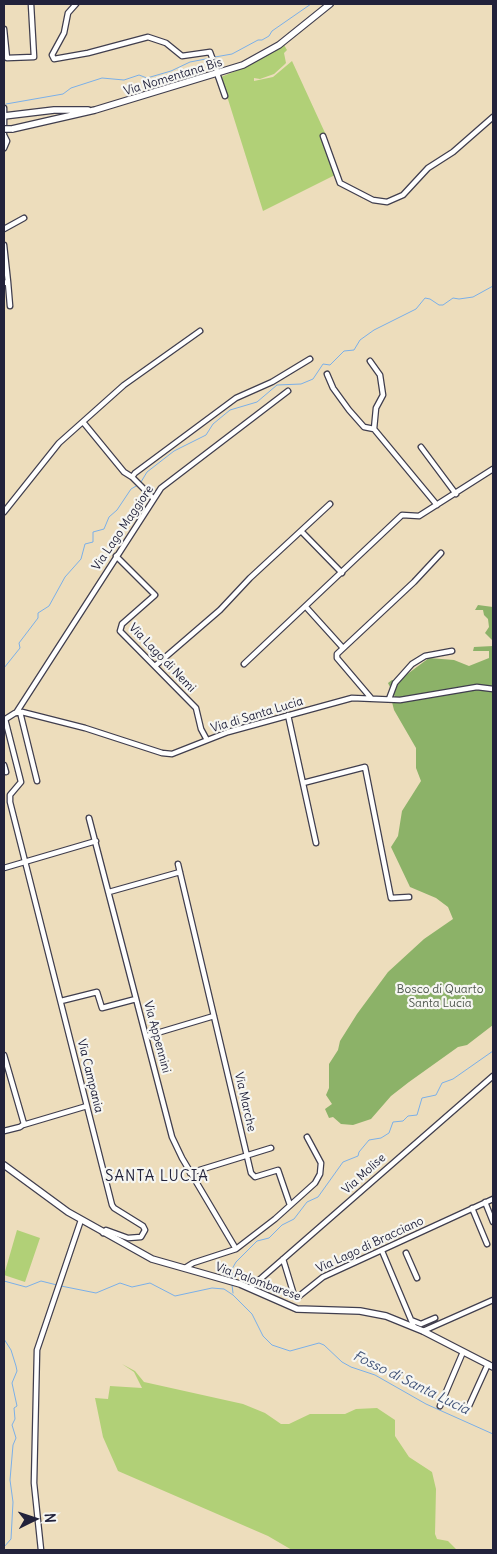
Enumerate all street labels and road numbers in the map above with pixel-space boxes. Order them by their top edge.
street label: Via Nomentana Bis [122,55,224,99]
street label: Via Lago Maggiore [89,483,157,573]
street label: Via Lago di Nemi [126,621,198,695]
street label: Via di Santa Lucia [209,694,305,736]
street label: Via Appennini [140,999,174,1075]
street label: Via Campania [74,1038,106,1114]
street label: Via Marche [231,1071,259,1133]
street label: Via Molise [339,1151,389,1197]
street label: Via Lago di Bracciano [314,1214,426,1276]
street label: Via Palombarese [213,1260,303,1304]

